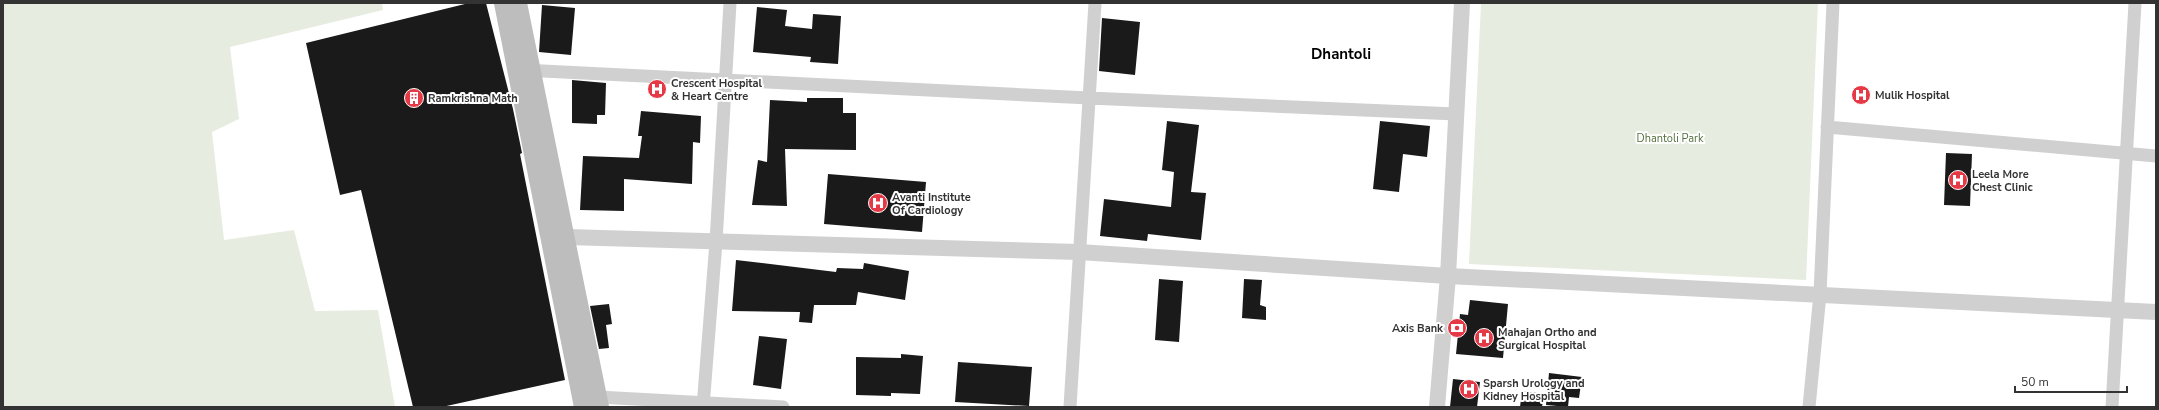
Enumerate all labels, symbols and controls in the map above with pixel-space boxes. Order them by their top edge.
district label: Dhantoli [1311,44,1371,64]
place label: Crescent Hospital & Heart Centre [671,76,763,104]
hospital icon: Crescent Hospital & Heart Centre [646,78,668,100]
hospital icon: Mulik Hospital [1850,84,1872,106]
building icon: Ramkrishna Math [403,87,425,109]
place label: Mulik Hospital [1875,88,1950,103]
place label: Ramkrishna Math [428,91,518,106]
park label: Dhantoli Park [1637,131,1704,146]
place label: Leela More Chest Clinic [1972,167,2033,195]
hospital icon: Leela More Chest Clinic [1947,169,1969,191]
place label: Avanti Institute Of Cardiology [892,190,971,218]
hospital icon: Avanti Institute Of Cardiology [867,192,889,214]
bank icon: Axis Bank [1446,317,1468,339]
place label: Axis Bank [1392,321,1444,336]
place label: Mahajan Ortho and Surgical Hospital [1498,325,1597,353]
hospital icon: Mahajan Ortho and Surgical Hospital [1473,327,1495,349]
scale bar [2015,368,2127,394]
text: 50 m [2021,374,2049,390]
place label: Sparsh Urology and Kidney Hospital [1483,376,1585,404]
hospital icon: Sparsh Urology and Kidney Hospital [1458,378,1480,400]

